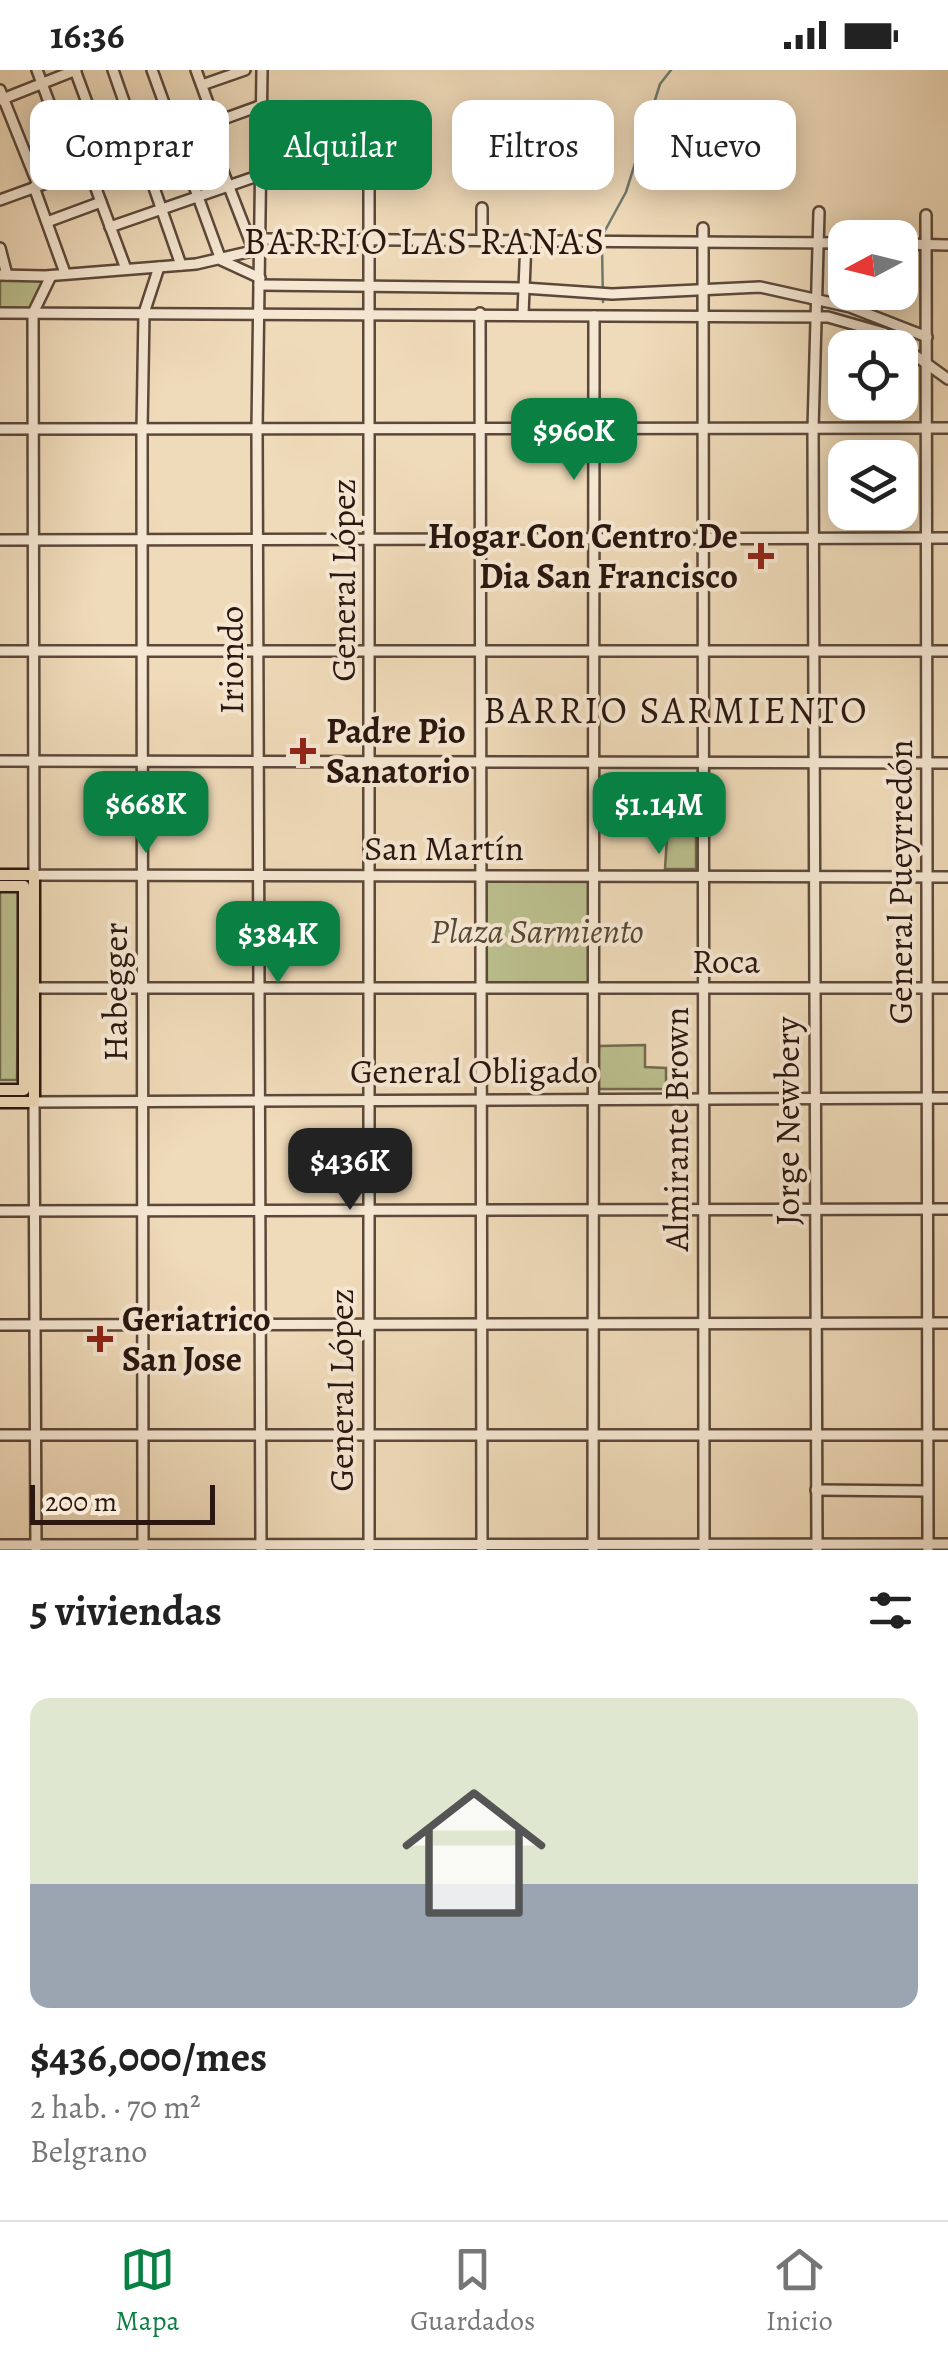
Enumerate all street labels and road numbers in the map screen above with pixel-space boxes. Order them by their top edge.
street label: General López [319,478,367,682]
street label: Iriondo [207,606,255,714]
street label: General Pueyrredón [876,739,924,1025]
street label: San Martín [364,824,524,872]
street label: Habegger [91,922,139,1062]
street label: Roca [692,937,761,985]
street label: Almirante Brown [652,1007,700,1252]
street label: Jorge Newbery [763,1016,811,1225]
street label: General Obligado [350,1047,598,1095]
street label: General López [317,1288,365,1492]

